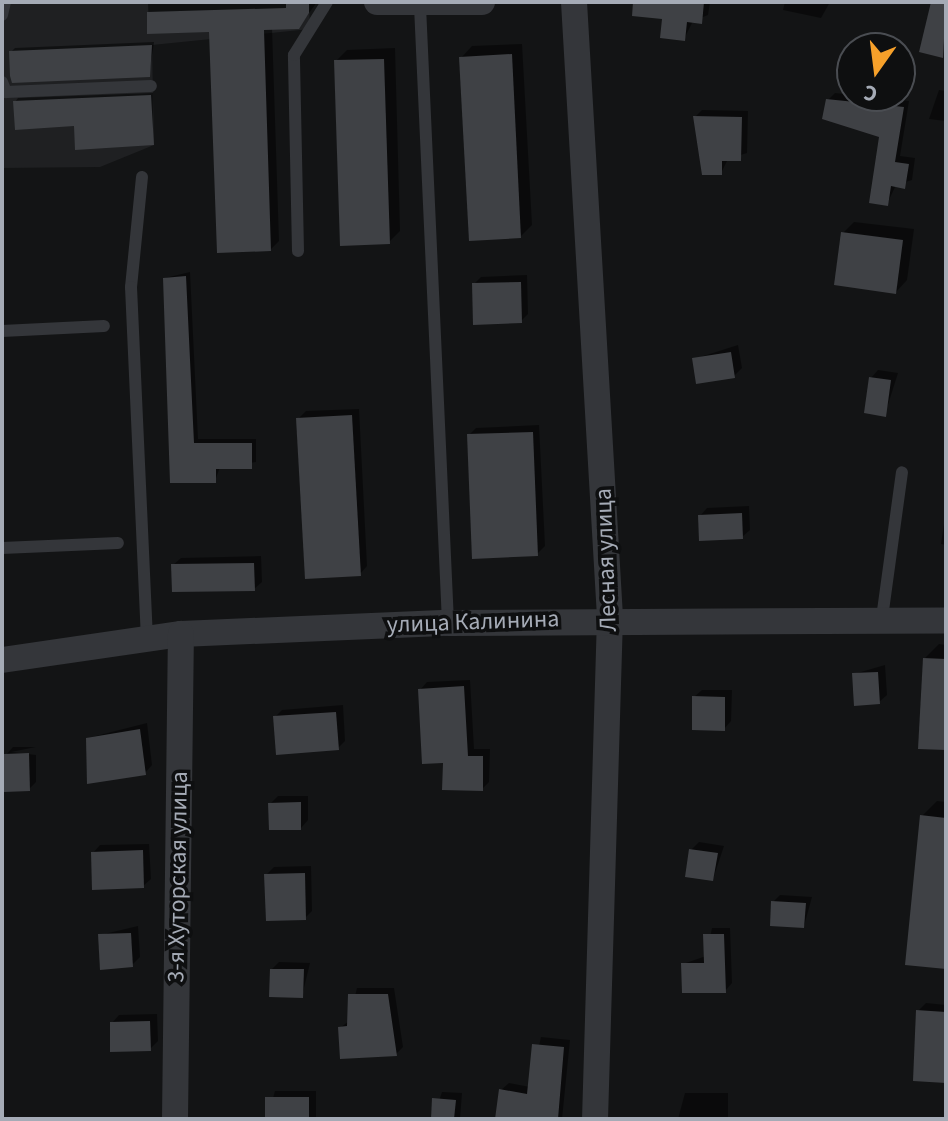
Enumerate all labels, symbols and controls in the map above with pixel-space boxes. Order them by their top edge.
north arrow [836,32,916,112]
text: С [861,76,881,110]
street label: Лесная улица [589,488,623,632]
street label: улица Калинина [386,605,560,639]
street label: 3-я Хуторская улица [162,771,194,983]

